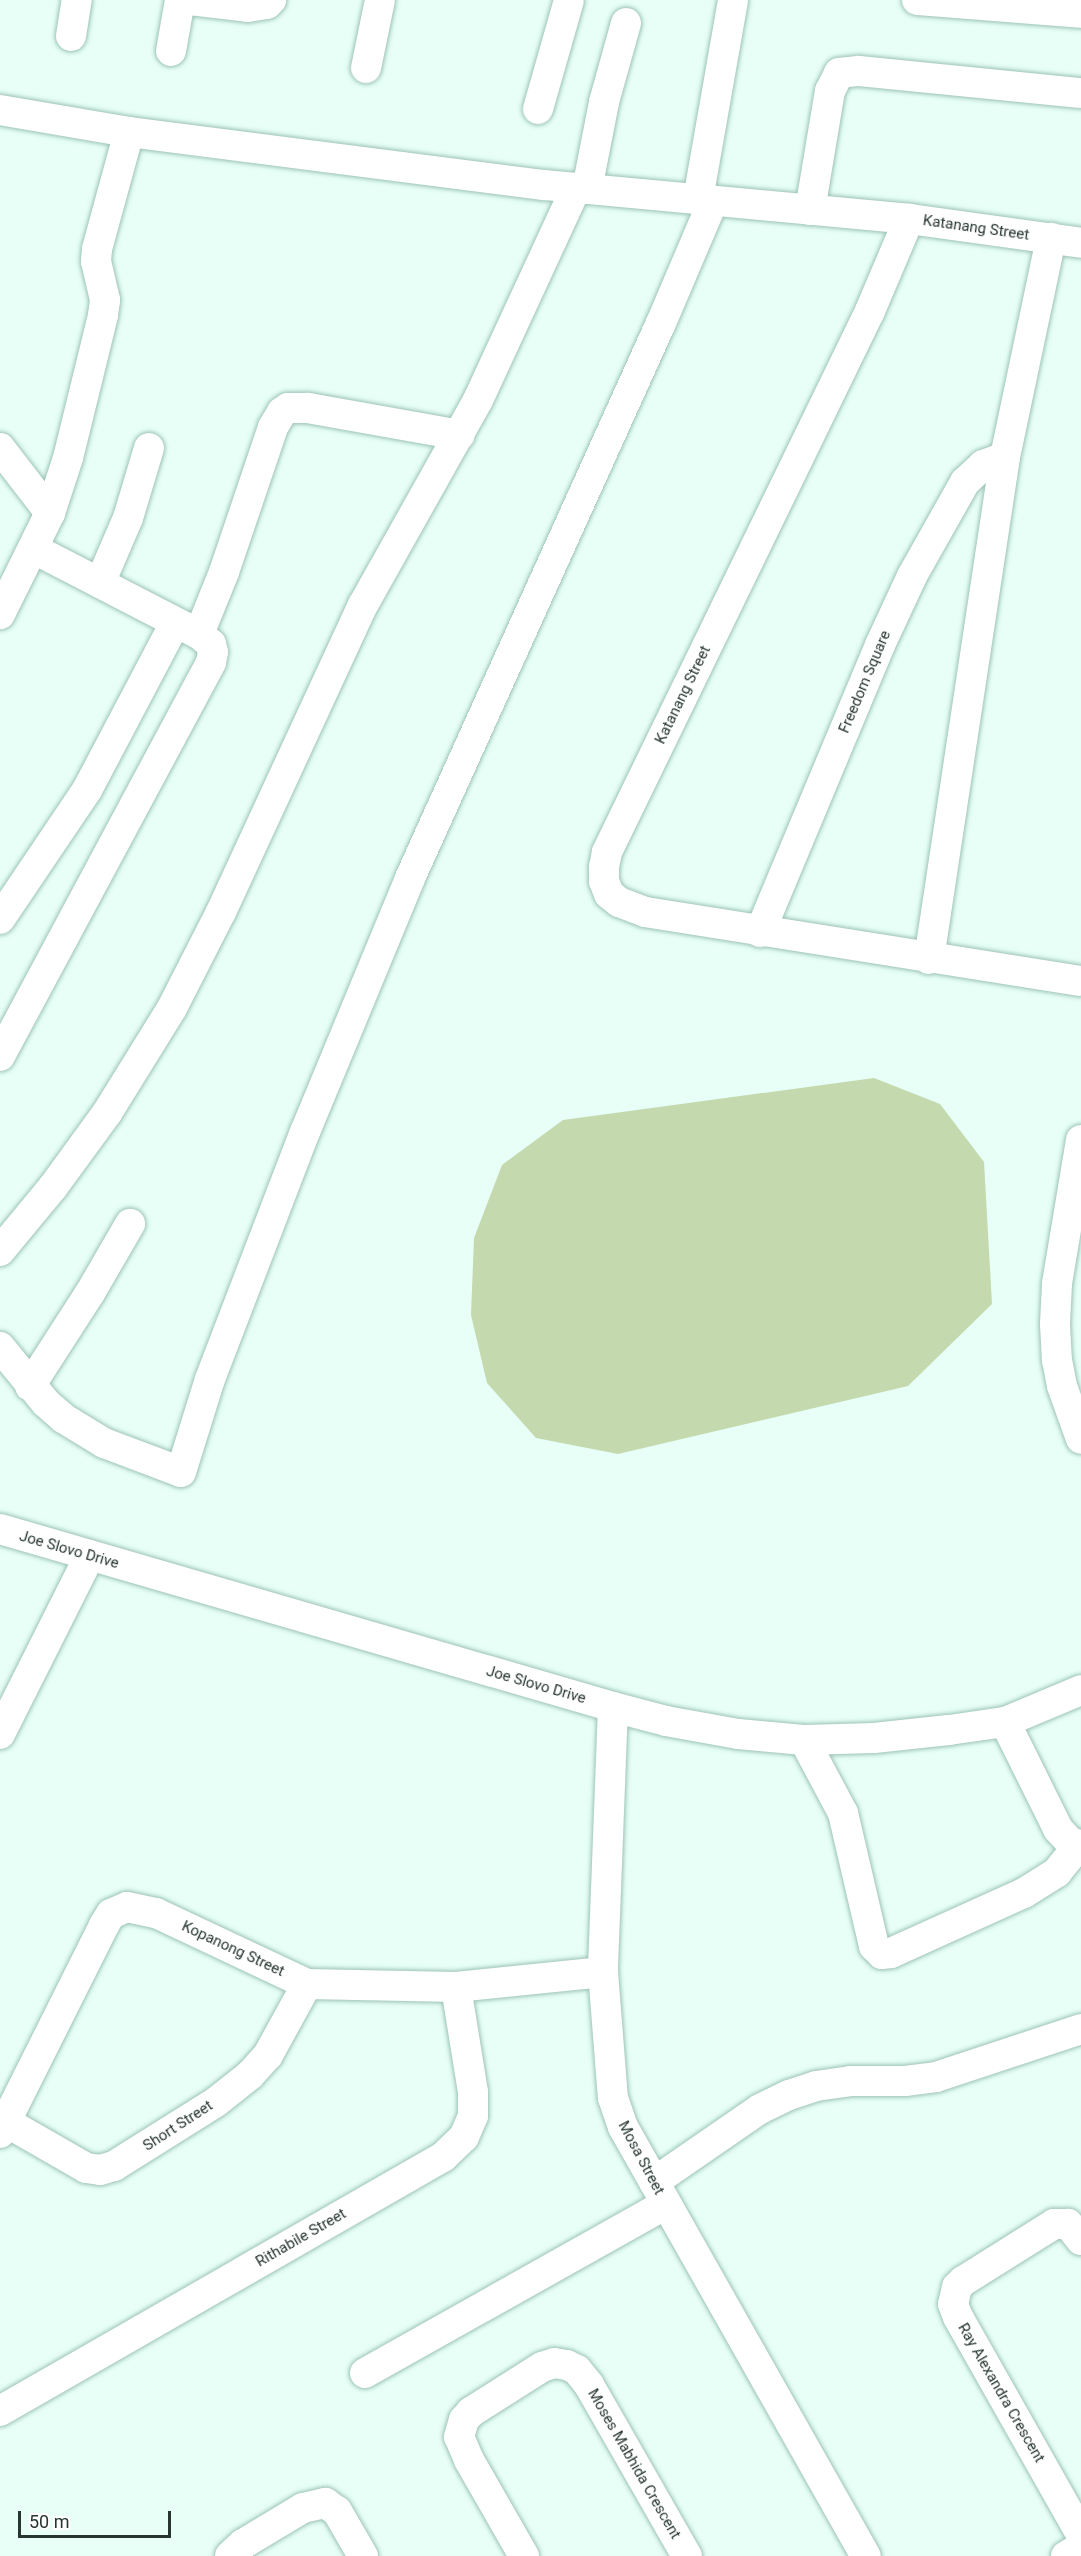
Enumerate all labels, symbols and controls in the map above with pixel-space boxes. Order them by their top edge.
street label: Katanang Street [922,212,1030,244]
street label: Freedom Square [835,628,895,736]
street label: Katanang Street [651,643,715,747]
street label: Joe Slovo Drive [17,1527,121,1573]
street label: Joe Slovo Drive [484,1662,588,1708]
street label: Kopanong Street [179,1917,287,1981]
street label: Short Street [140,2097,216,2155]
street label: Mosa Street [614,2118,668,2198]
street label: Rithabile Street [253,2205,349,2271]
street label: Ray Alexandra Crescent [954,2320,1048,2466]
street label: Moses Mabhida Crescent [584,2386,684,2542]
scale bar [21,2499,174,2537]
text: 50 m [29,2511,69,2532]

